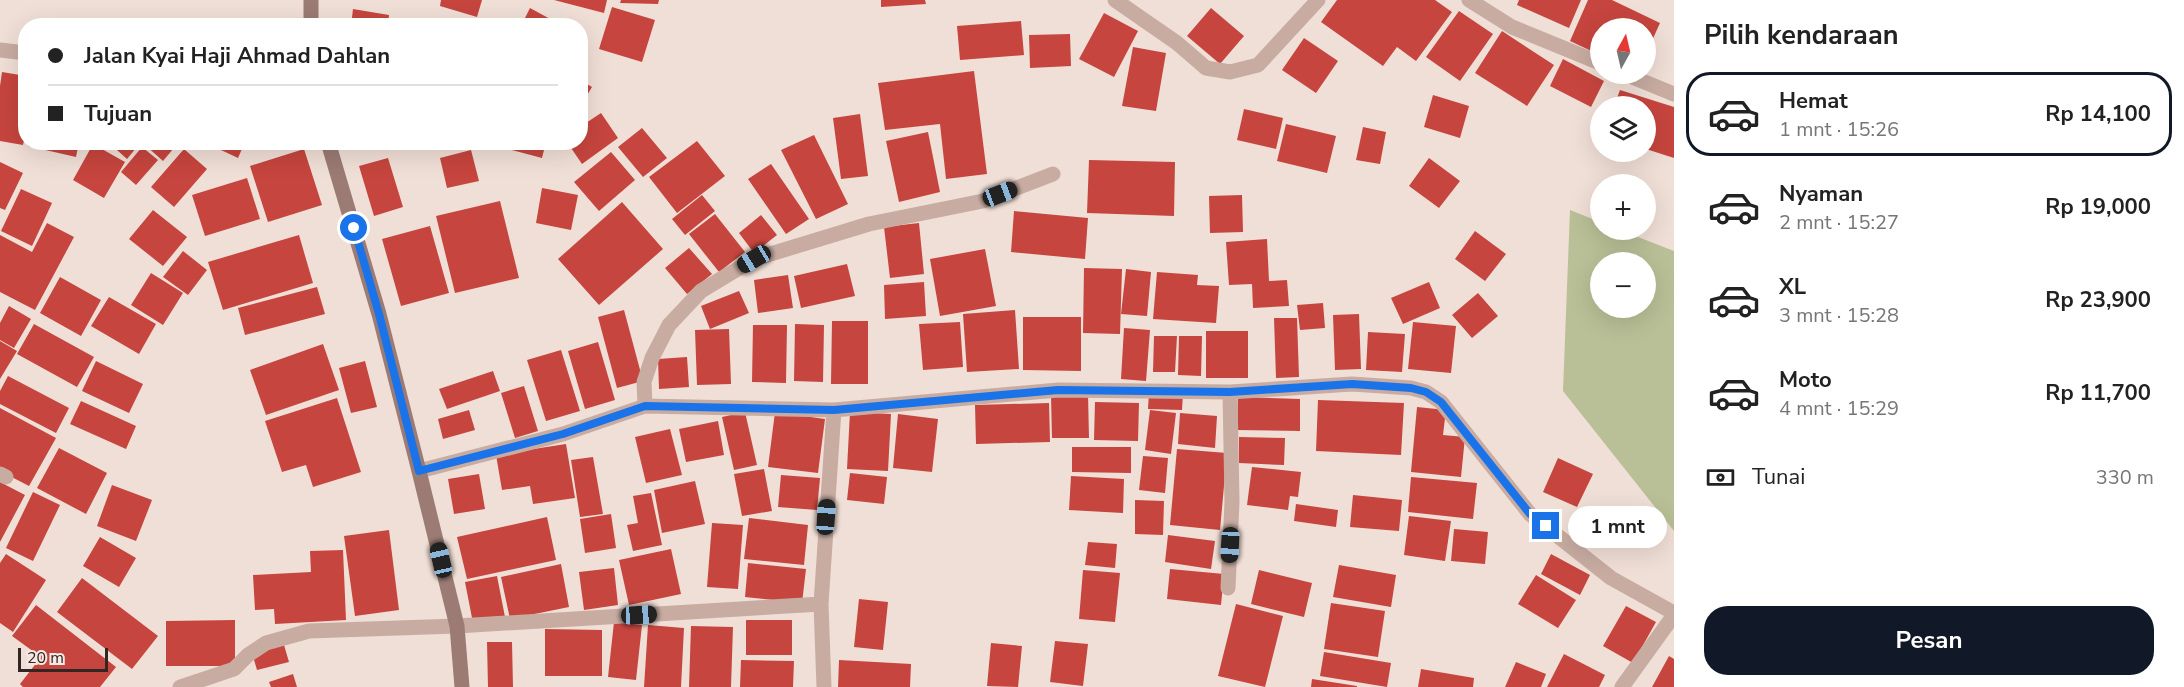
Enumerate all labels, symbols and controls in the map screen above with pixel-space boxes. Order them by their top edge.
text: Pilih kendaraan [1704,17,1898,54]
north arrow [1590,18,1656,84]
map controls [1590,18,1656,318]
text: Jalan Kyai Haji Ahmad Dahlan [84,41,390,71]
text: Hemat [1779,86,1848,116]
icon: car [1707,87,1761,141]
button: layers [1590,96,1656,162]
text: Tujuan [84,99,152,129]
text: Rp 14,100 [2045,99,2151,129]
text: 1 mnt · 15:26 [1779,116,1899,143]
button: + [1590,174,1656,240]
car [980,179,1020,209]
text: Nyaman [1779,179,1863,209]
icon: car [1707,180,1761,234]
text: Rp 19,000 [2045,192,2151,222]
text: 2 mnt · 15:27 [1779,209,1899,236]
route start [340,214,367,241]
car [734,242,774,276]
button: − [1590,252,1656,318]
text: XL [1779,272,1806,302]
icon: car [1707,273,1761,327]
text: Rp 23,900 [2045,285,2151,315]
text: 3 mnt · 15:28 [1779,302,1899,329]
text: Moto [1779,365,1832,395]
icon: car [1707,366,1761,420]
text: Rp 11,700 [2045,378,2151,408]
text: 4 mnt · 15:29 [1779,395,1899,422]
icon: cash [1704,461,1737,494]
text: Tunai [1752,462,1805,492]
text: 330 m [2096,464,2154,491]
car [816,498,836,536]
callout: 1 mnt [1567,505,1666,547]
route end [1532,512,1559,539]
text: 1 mnt [1590,513,1645,540]
car [1220,527,1240,563]
car [428,540,454,580]
car [621,605,657,625]
button: Pesan [1704,606,2154,675]
scale bar [18,645,108,672]
text: 20 m [27,647,64,669]

